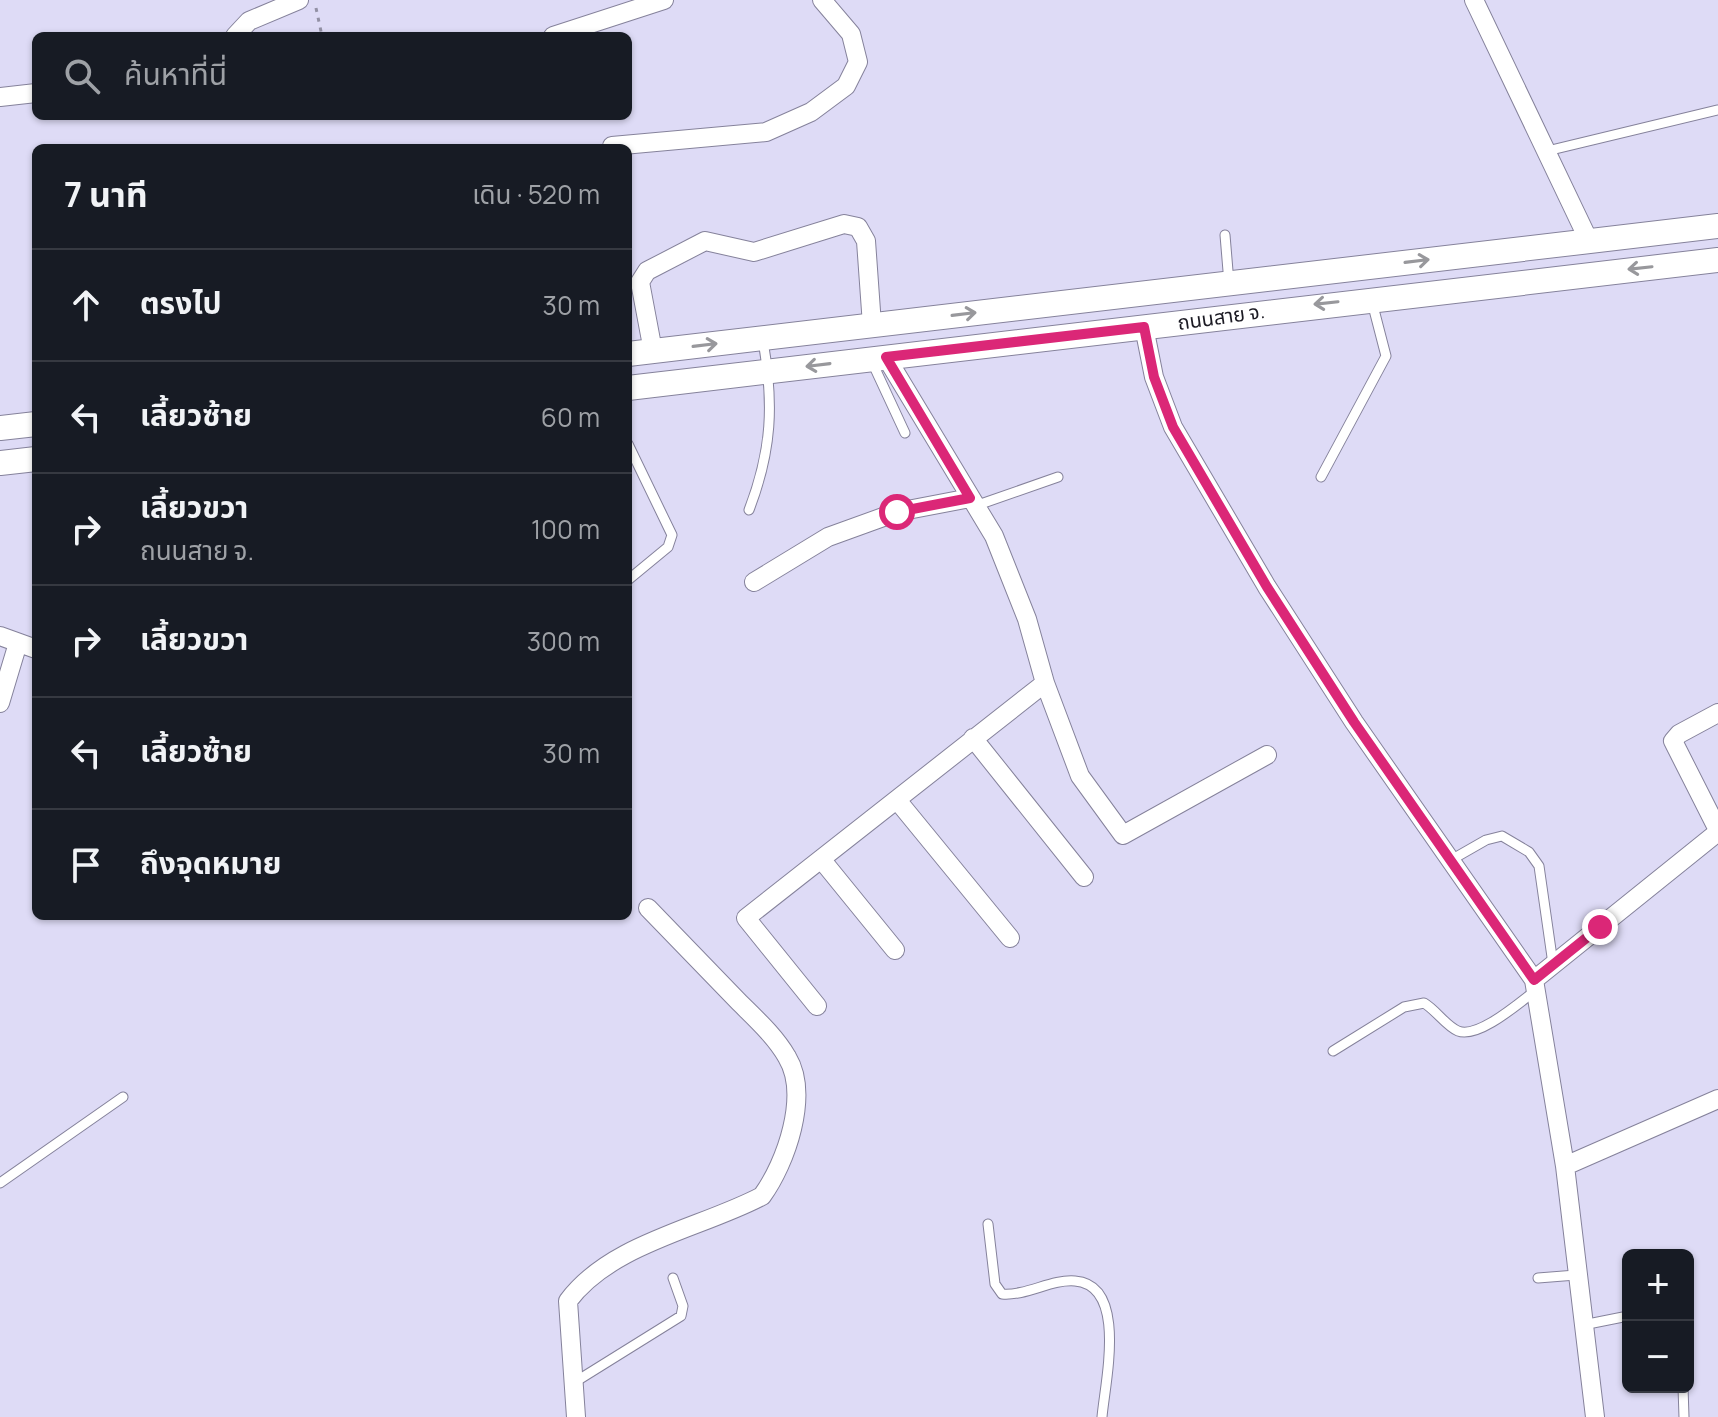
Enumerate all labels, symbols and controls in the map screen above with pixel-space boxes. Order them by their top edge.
search box [32,32,632,120]
text: ค้นหาที่นี่ [124,53,227,94]
icon: search [60,54,104,98]
text: 7 นาที [64,171,148,217]
text: เดิน · 520 m [472,176,600,212]
one-way arrow [1403,253,1429,268]
one-way arrow [1628,261,1654,276]
text: ตรงไป [140,282,222,323]
icon: ahead [64,283,108,327]
text: 30 m [543,287,600,323]
one-way arrow [1313,295,1340,310]
street label: ถนนสาย จ. [1176,297,1266,336]
one-way arrow [951,306,976,321]
one-way arrow [692,337,718,352]
one-way arrow [806,358,831,373]
text: เลี้ยวซ้าย [140,394,252,435]
icon: left [64,395,108,439]
text: 60 m [541,399,600,435]
text: เลี้ยวขวา [140,486,248,527]
route start [879,494,915,530]
icon: right [64,507,108,551]
text: 100 m [531,511,600,547]
text: ถนนสาย จ. [140,532,254,568]
text: เลี้ยวขวา [140,618,248,659]
icon: right [64,619,108,663]
text: 300 m [527,623,600,659]
text: เลี้ยวซ้าย [140,730,252,771]
icon: left [64,731,108,775]
text: 30 m [543,735,600,771]
text: ถึงจุดหมาย [140,842,281,883]
icon: arrive [64,843,108,887]
route end [1582,909,1618,945]
map controls [1622,1249,1694,1393]
button: + [1622,1249,1694,1321]
button: − [1622,1321,1694,1393]

